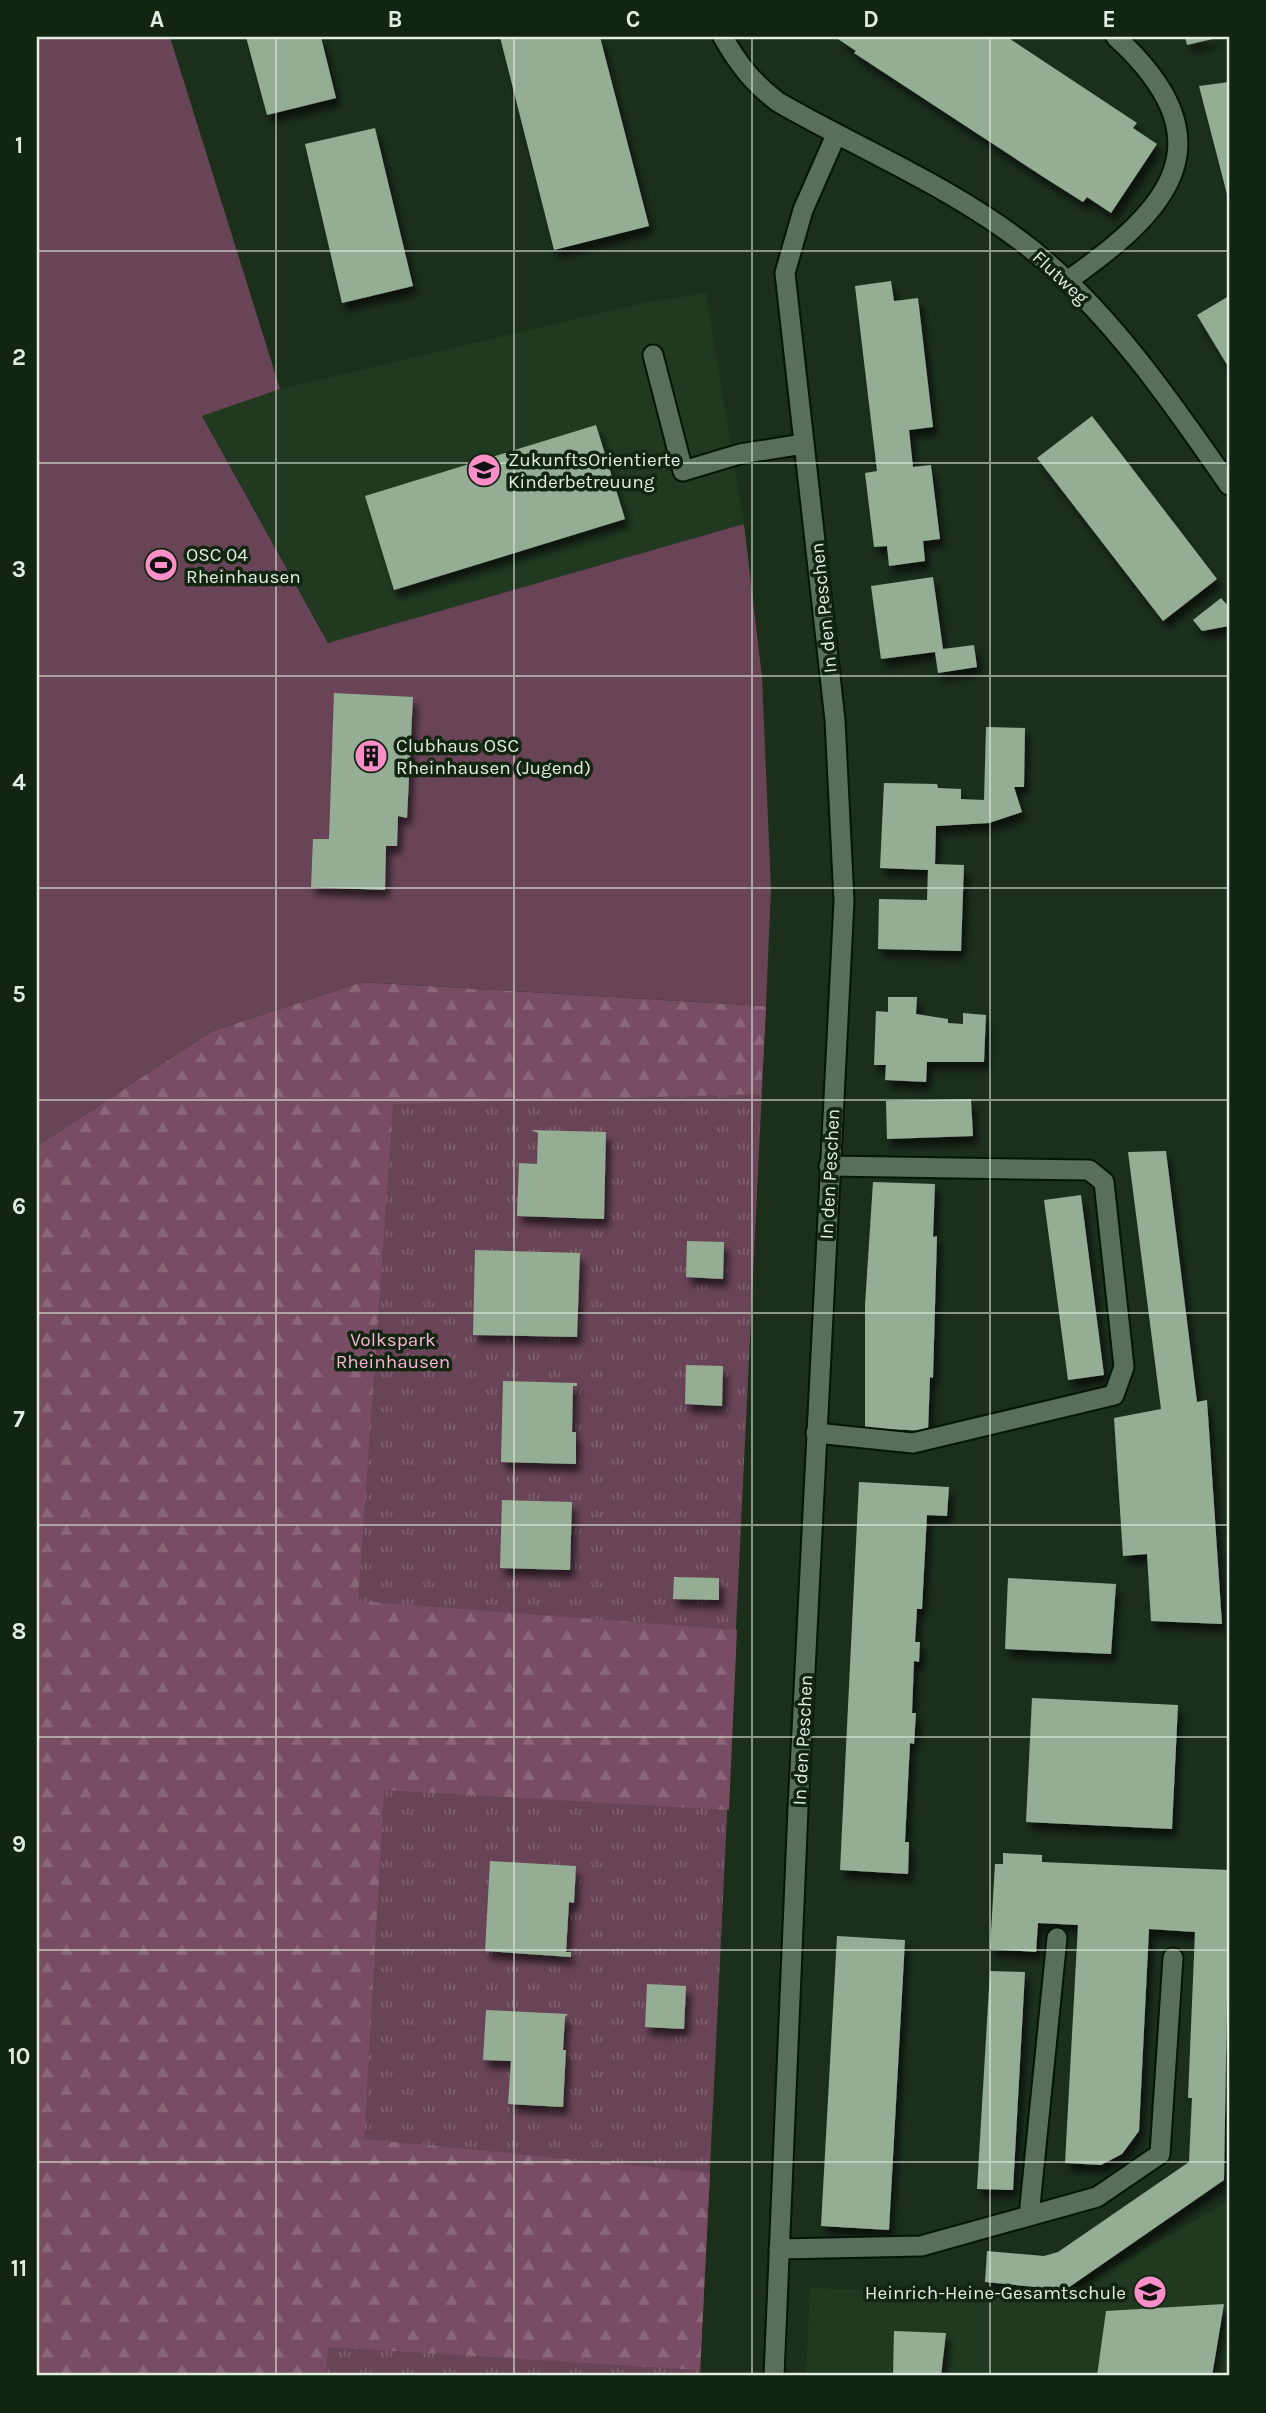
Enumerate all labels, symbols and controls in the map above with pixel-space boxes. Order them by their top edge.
text: A [150,6,164,33]
text: B [388,6,402,33]
text: C [626,6,640,33]
text: D [863,6,879,33]
text: E [1102,6,1116,33]
text: 1 [15,132,23,159]
street label: Flutweg [1028,246,1093,309]
text: 2 [12,344,26,371]
place label: ZukunftsOrientierte Kinderbetreuung [508,449,680,493]
school or university icon: ZukunftsOrientierte Kinderbetreuung [465,451,503,489]
street label: In den Peschen [806,542,842,674]
place label: OSC 04 Rheinhausen [186,544,301,588]
sports icon: OSC 04 Rheinhausen [142,546,180,584]
text: 3 [12,556,26,583]
place label: Clubhaus OSC Rheinhausen (Jugend) [396,735,591,779]
building icon: Clubhaus OSC Rheinhausen (Jugend) [352,737,390,775]
text: 4 [12,769,26,796]
text: 5 [12,981,26,1008]
street label: In den Peschen [816,1108,844,1240]
text: 6 [12,1193,26,1220]
park label: Volkspark Rheinhausen [336,1329,450,1373]
text: 7 [13,1406,25,1433]
text: 8 [12,1618,26,1645]
street label: In den Peschen [789,1674,817,1806]
text: 9 [12,1831,26,1858]
text: 10 [8,2043,30,2070]
text: 11 [11,2255,27,2282]
school or university icon: Heinrich-Heine-Gesamtschule [1131,2273,1169,2311]
place label: Heinrich-Heine-Gesamtschule [865,2282,1126,2304]

